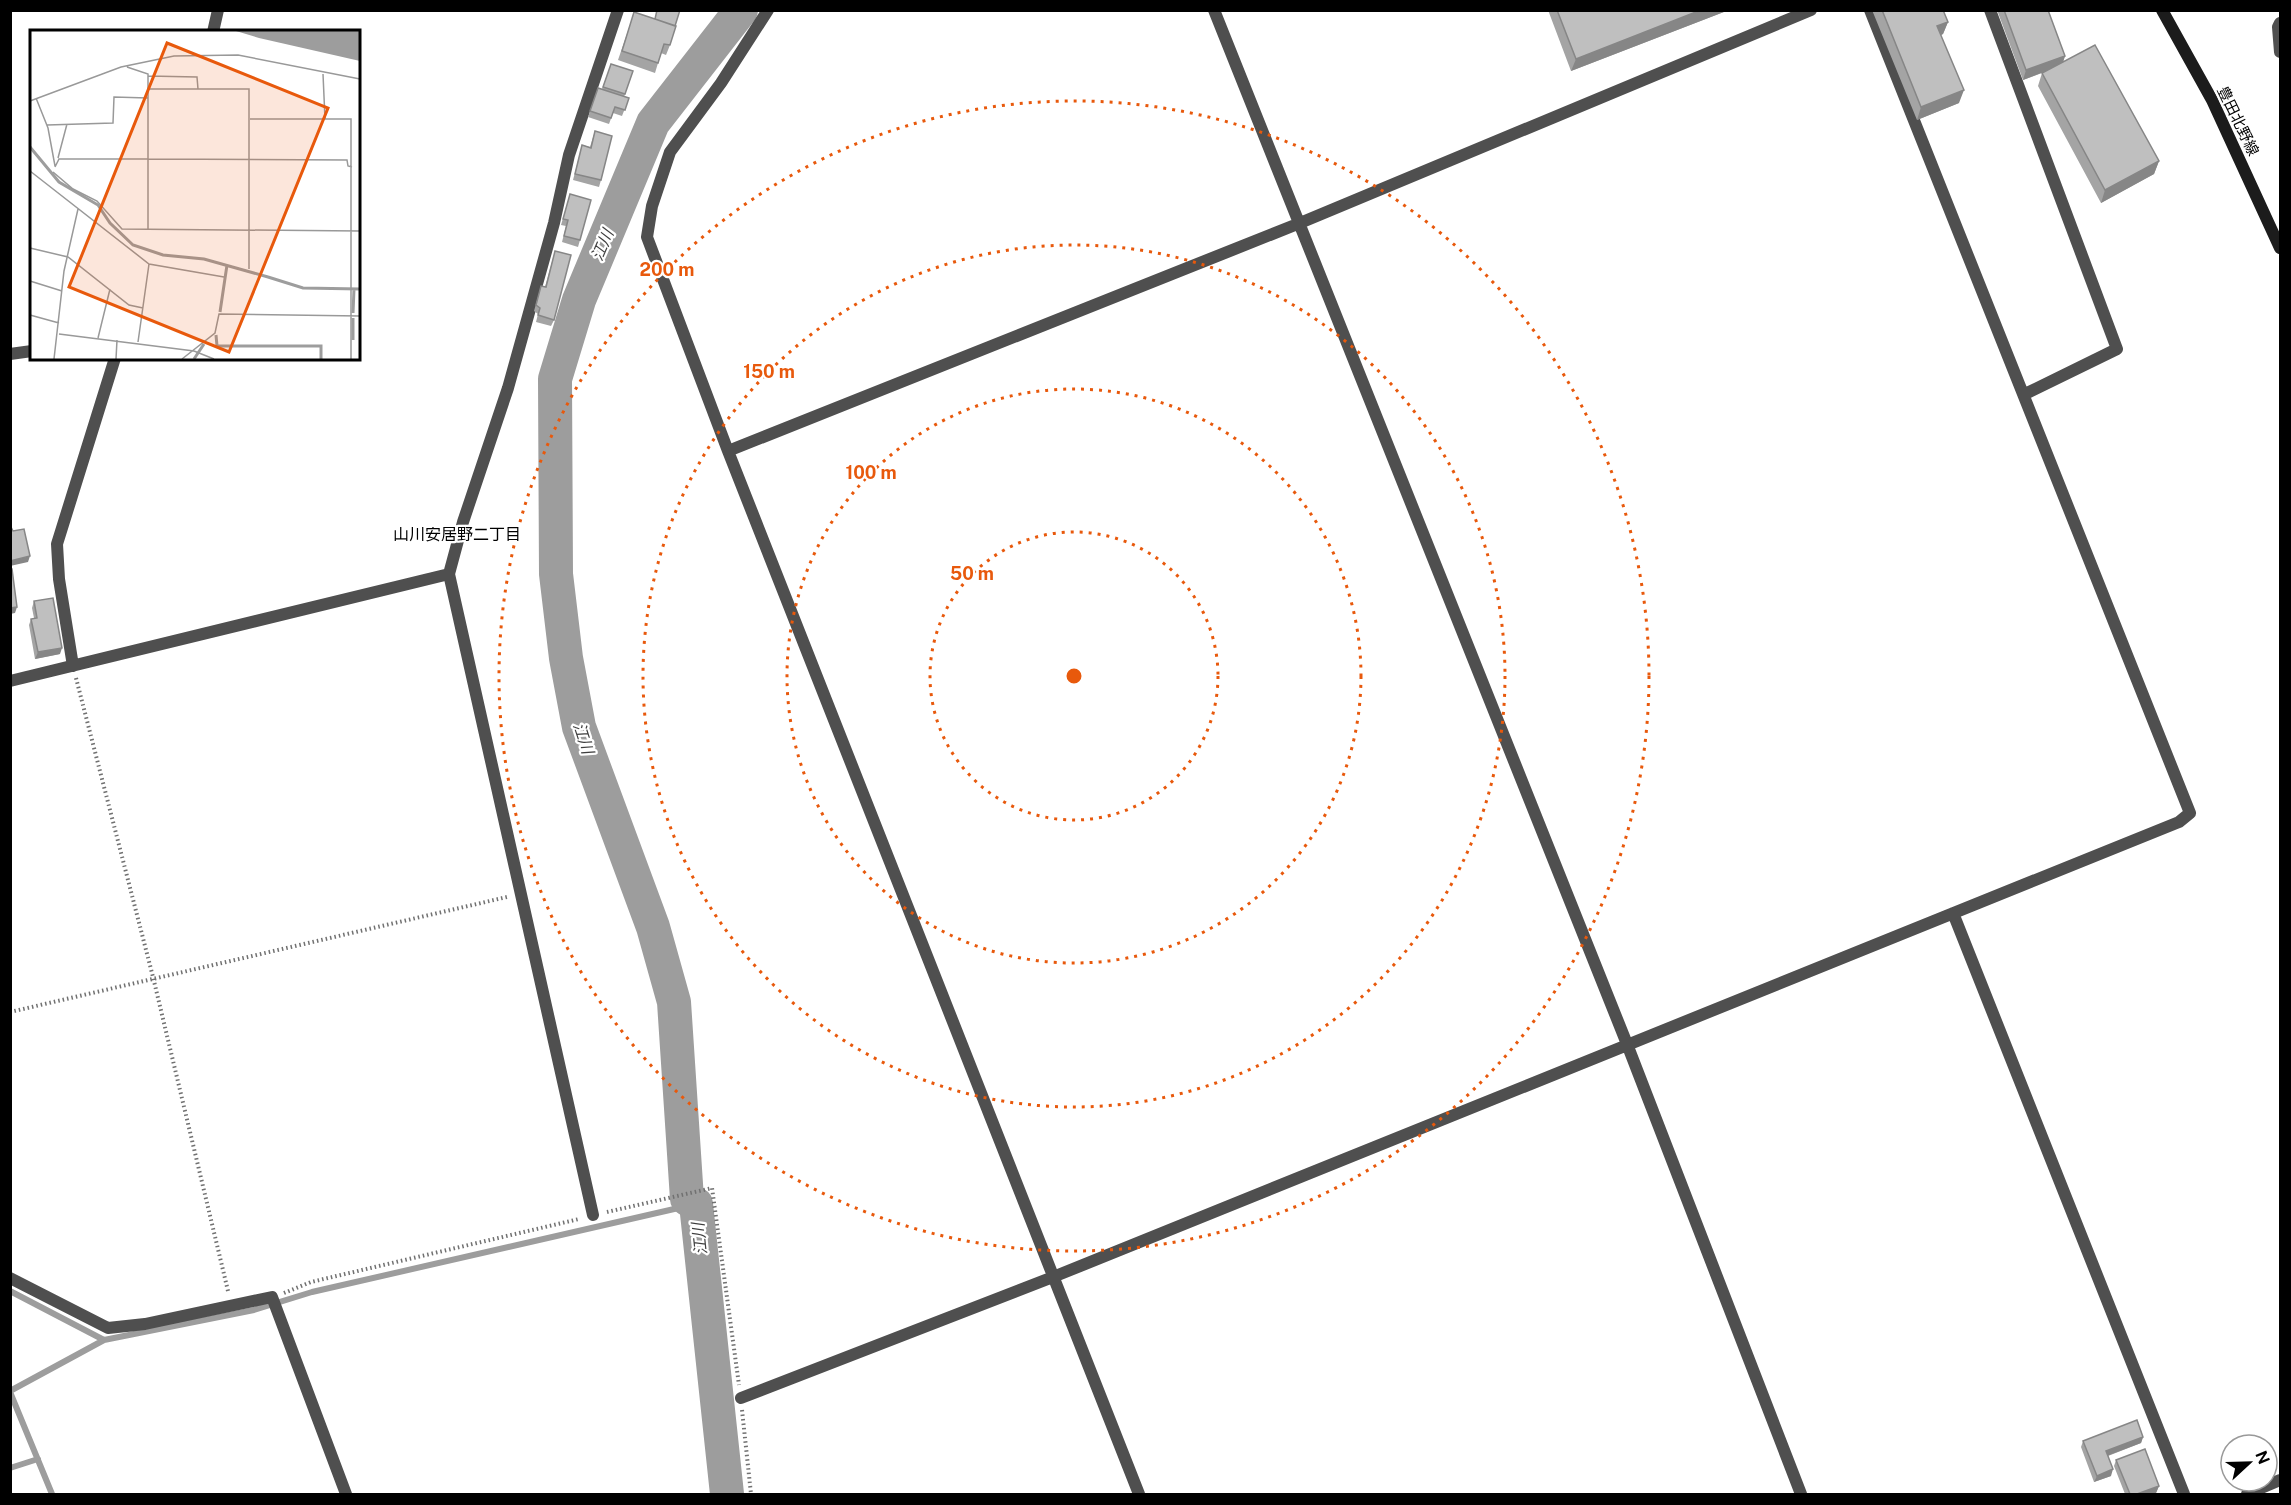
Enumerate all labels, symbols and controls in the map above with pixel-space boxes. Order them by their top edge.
inset map [30,30,360,360]
street label: 豊田北野線 [2214,83,2263,158]
water label: 江川 [587,225,618,264]
text: 200 m [640,259,694,280]
text: 150 m [743,361,795,382]
text: 100 m [845,462,897,483]
district label: 山川安居野二丁目 [393,525,521,544]
text: 50 m [950,563,994,584]
centre of rings [1064,666,1084,686]
water label: 江川 [570,720,598,758]
water label: 江川 [688,1220,711,1256]
north arrow [2219,1433,2279,1493]
text: N [2251,1448,2274,1467]

